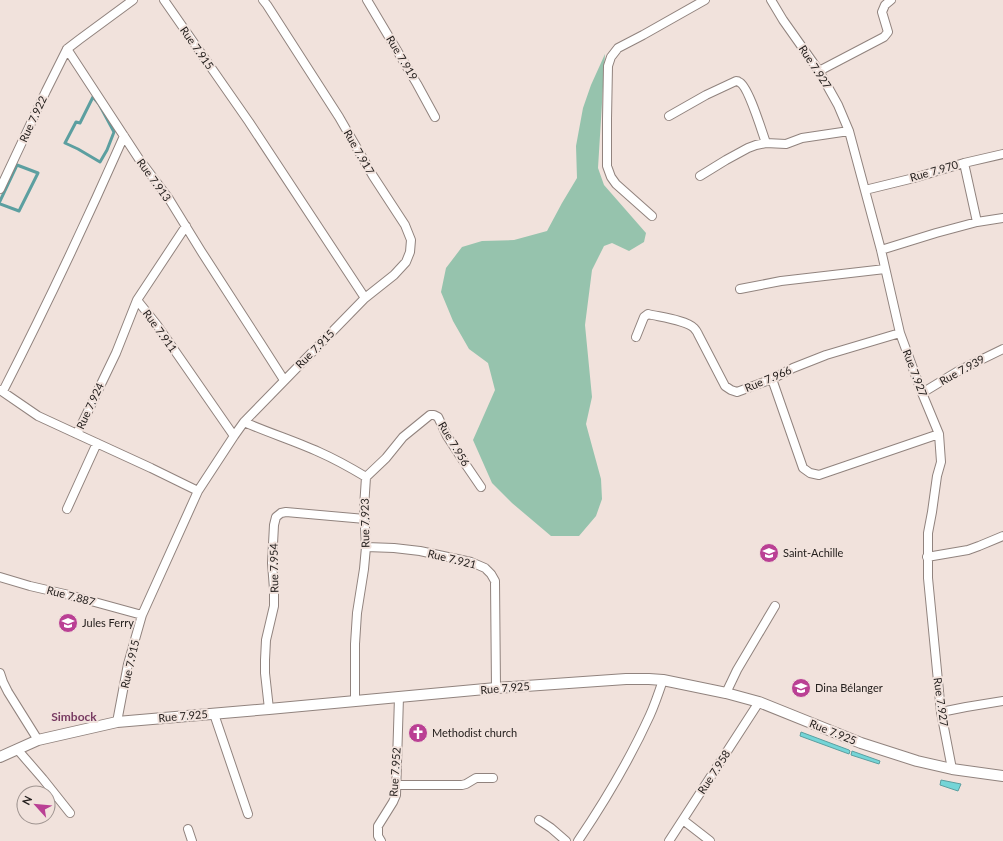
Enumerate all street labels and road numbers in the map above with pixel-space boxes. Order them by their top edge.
street label: Rue 7.915 [178,24,217,72]
street label: Rue 7.919 [384,33,421,82]
street label: Rue 7.927 [796,42,834,91]
street label: Rue 7.922 [16,94,49,144]
street label: Rue 7.917 [341,127,377,176]
street label: Rue 7.913 [135,156,174,204]
street label: Rue 7.970 [908,157,960,184]
street label: Rue 7.911 [141,307,180,355]
street label: Rue 7.915 [293,327,337,371]
street label: Rue 7.927 [901,347,930,398]
street label: Rue 7.939 [937,352,987,387]
street label: Rue 7.966 [742,363,793,394]
street label: Rue 7.924 [73,380,106,431]
street label: Rue 7.956 [436,419,473,468]
street label: Rue 7.923 [358,498,371,548]
street label: Rue 7.954 [267,543,280,593]
street label: Rue 7.921 [427,546,478,571]
street label: Rue 7.887 [46,583,97,608]
street label: Rue 7.915 [118,638,141,689]
street label: Rue 7.927 [932,676,951,727]
street label: Rue 7.925 [480,679,530,696]
street label: Rue 7.925 [158,707,208,724]
street label: Rue 7.925 [808,716,859,747]
street label: Rue 7.952 [386,747,403,797]
street label: Rue 7.958 [695,747,733,796]

